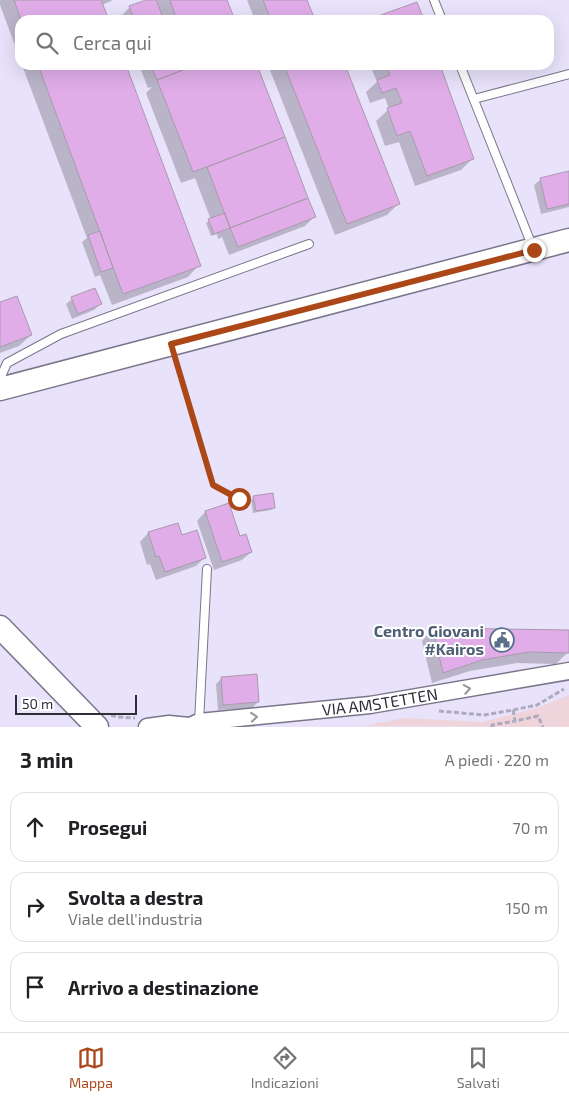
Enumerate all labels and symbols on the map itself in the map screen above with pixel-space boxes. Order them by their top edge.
route end [523,239,546,262]
route start [228,488,251,511]
place label: Centro Giovani #Kairos [374,621,484,658]
public building icon: Centro Giovani #Kairos [489,627,515,653]
street label: VIA AMSTETTEN [321,684,439,719]
one-way arrow [463,684,472,694]
scale bar [15,692,138,715]
one-way arrow [251,712,259,723]

